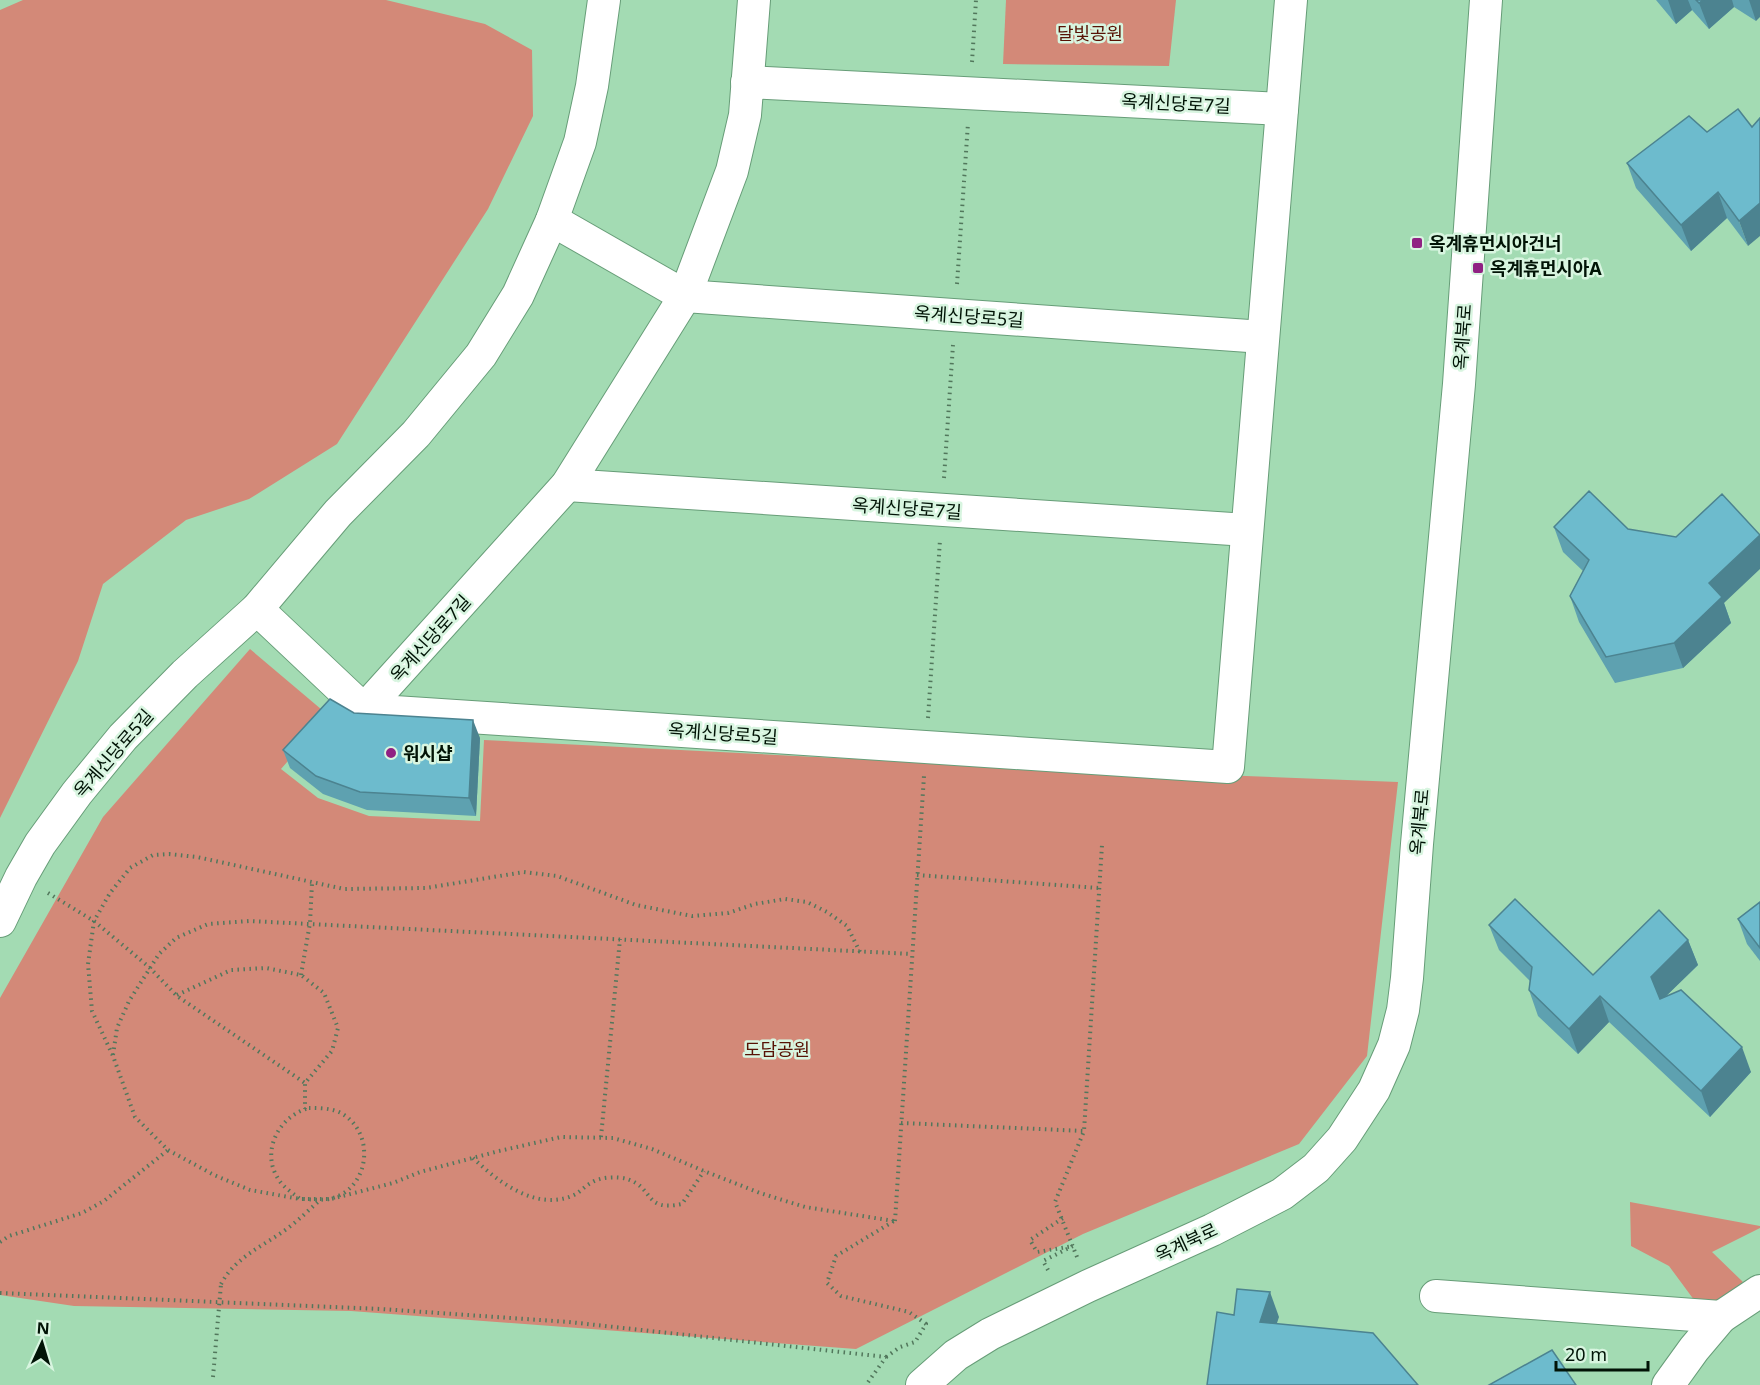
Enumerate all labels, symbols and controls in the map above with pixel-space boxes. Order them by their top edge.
park label: 달빛공원 [1057,21,1123,45]
street label: 옥계신당로7길 [1121,88,1231,118]
place label: 옥계휴먼시아건너 [1429,231,1561,255]
marker: 옥계휴먼시아건너 [1410,236,1424,250]
place label: 옥계휴먼시아A [1490,256,1602,280]
marker: 옥계휴먼시아A [1471,261,1485,275]
street label: 옥계신당로5길 [913,300,1025,332]
street label: 옥계북로 [1448,303,1476,371]
street label: 옥계신당로7길 [851,492,963,524]
street label: 옥계신당로7길 [384,589,476,687]
street label: 옥계신당로5길 [68,704,158,802]
street label: 옥계신당로5길 [667,717,779,749]
place label: 워시샵 [403,741,453,765]
marker: 워시샵 [384,746,398,760]
street label: 옥계북로 [1404,788,1434,856]
park label: 도담공원 [744,1037,810,1061]
street label: 옥계북로 [1151,1217,1221,1267]
north arrow [12,1313,72,1373]
text: N [36,1317,50,1339]
scale bar [1556,1334,1648,1372]
text: 20 m [1565,1342,1607,1366]

